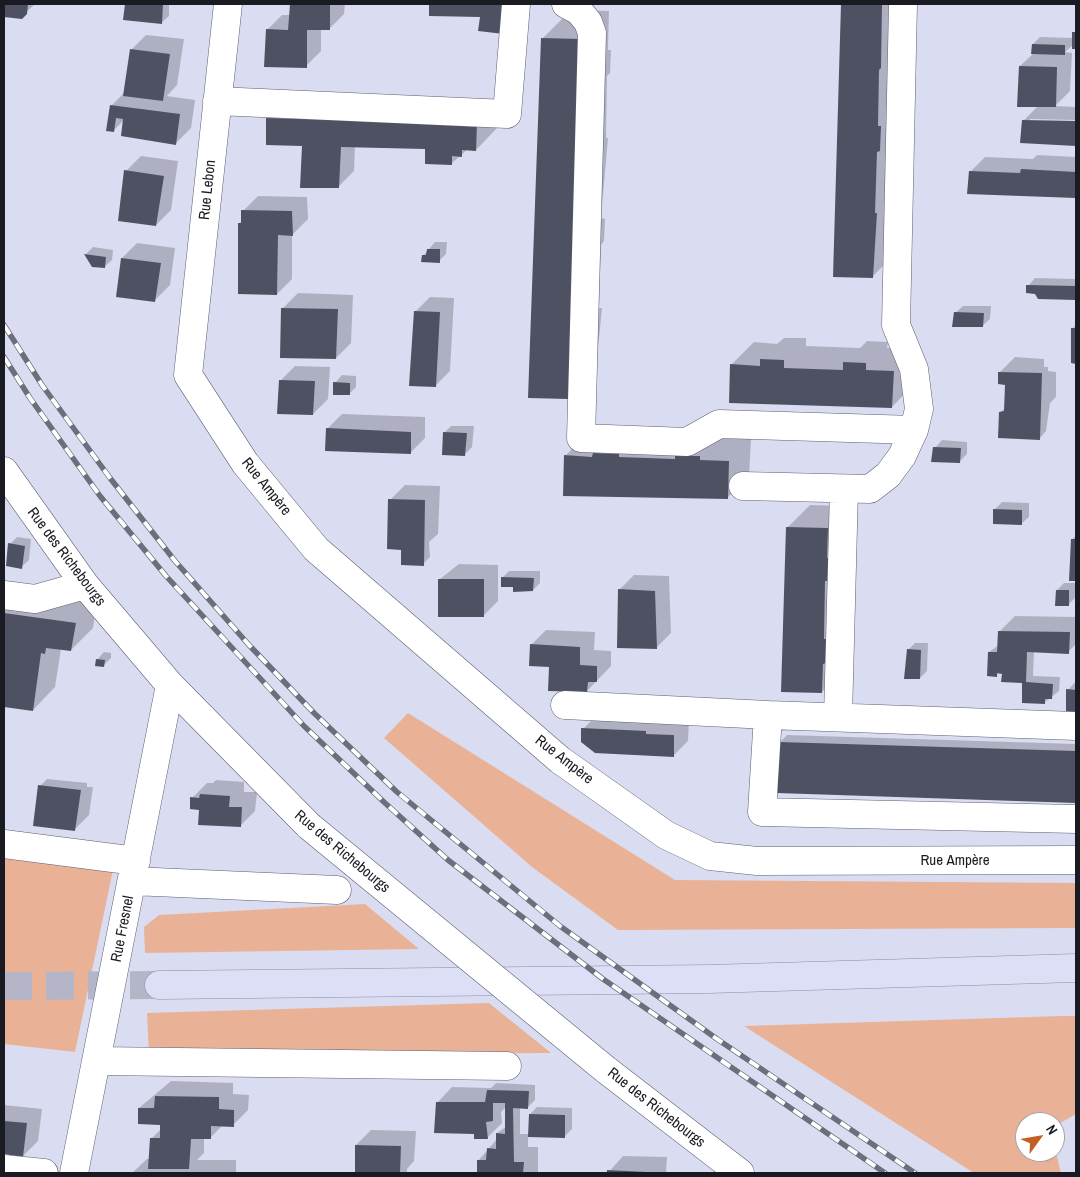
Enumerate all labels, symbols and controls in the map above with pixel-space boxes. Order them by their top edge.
street label: Rue Lebon [196,159,220,221]
street label: Rue Ampère [237,455,295,519]
street label: Rue des Richebourgs [23,504,109,610]
street label: Rue Ampère [531,732,597,788]
street label: Rue des Richebourgs [291,807,393,897]
street label: Rue Ampère [920,852,990,870]
street label: Rue Fresnel [108,894,138,964]
street label: Rue des Richebourgs [604,1064,708,1152]
north arrow [1015,1112,1065,1162]
text: N [1042,1121,1062,1138]

